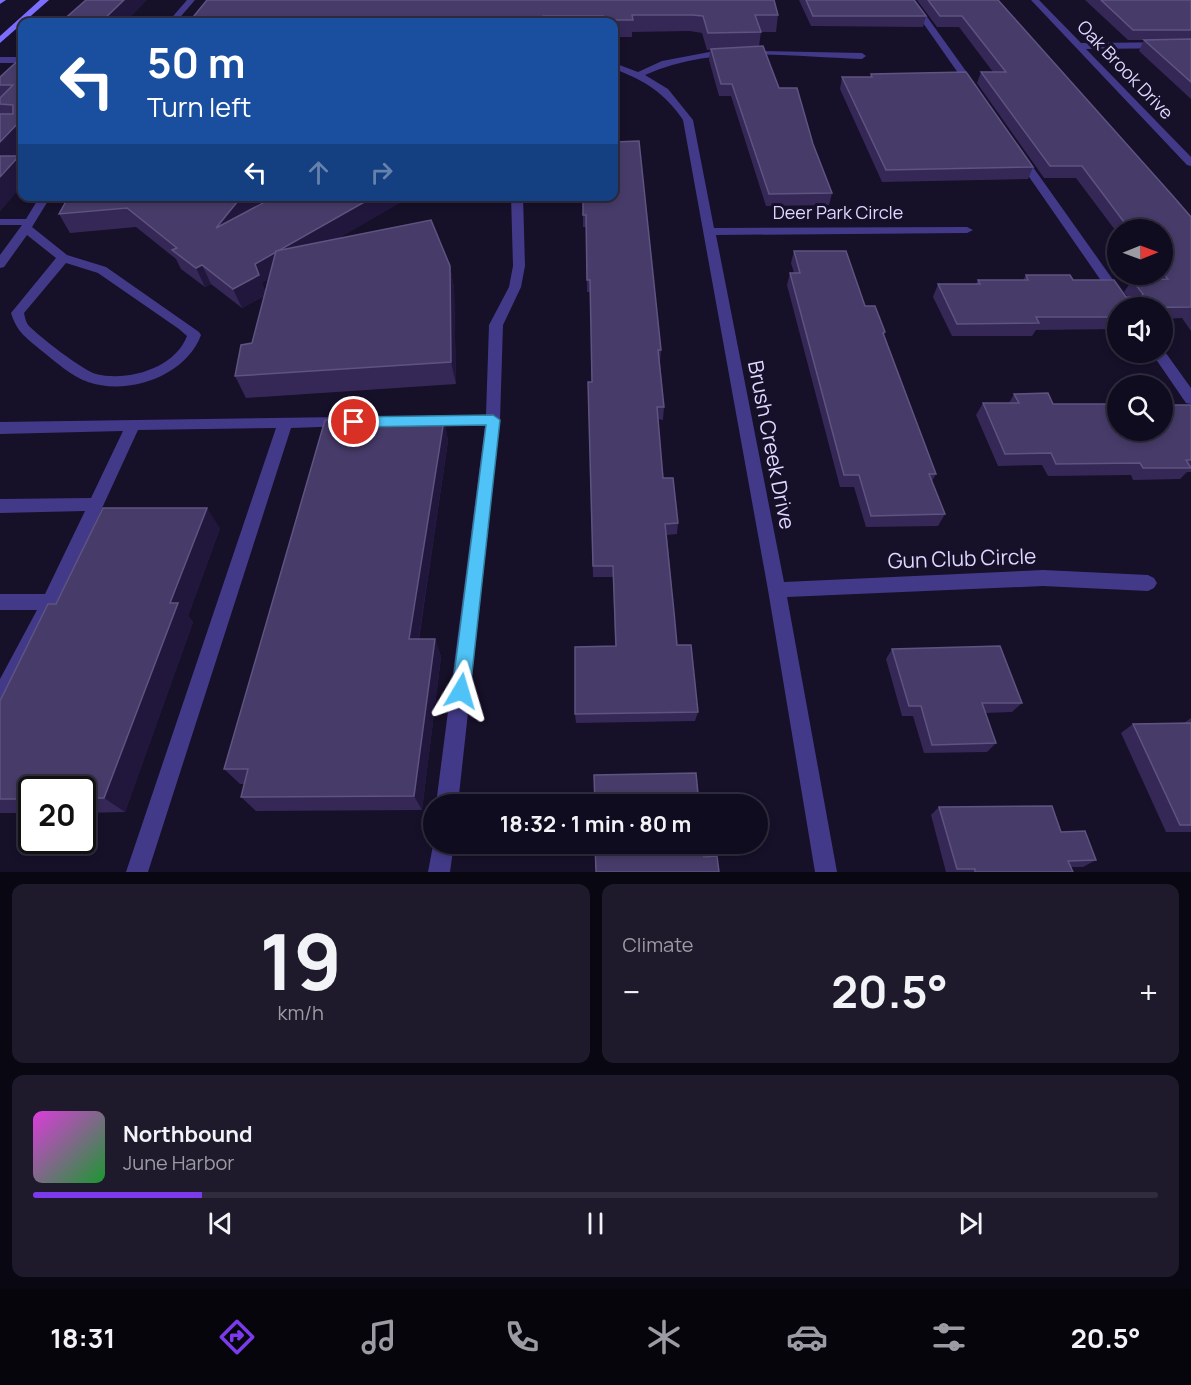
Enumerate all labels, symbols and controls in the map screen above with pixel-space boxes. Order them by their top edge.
street label: Oak Brook Drive [1072,15,1179,124]
text: 50 m [147,33,245,91]
icon: left [48,42,126,120]
text: Turn left [147,88,251,125]
icon: left [239,156,272,189]
icon: ahead [302,156,335,189]
icon: right [365,156,398,189]
street label: Deer Park Circle [773,200,903,224]
north arrow [1107,219,1173,285]
map controls [1107,219,1173,441]
button: sound [1107,297,1173,363]
street label: Brush Creek Drive [742,358,802,532]
button: search [1107,375,1173,441]
pin [328,396,379,447]
icon: arrive [337,405,370,438]
street label: Gun Club Circle [887,541,1037,575]
position arrow [429,659,493,723]
speed limit sign: 20 [18,776,96,854]
text: 18:32 · 1 min · 80 m [500,809,691,839]
text: 19 [259,907,342,1013]
text: Climate [623,931,694,958]
text: 20.5° [831,960,948,1022]
text: − [623,969,640,1014]
text: + [1139,969,1158,1014]
text: km/h [277,999,324,1026]
text: Northbound [123,1119,253,1149]
text: June Harbor [123,1149,235,1176]
icon: previous [204,1207,237,1240]
icon: pause [579,1207,612,1240]
icon: next [954,1207,987,1240]
icon: directions [216,1316,258,1358]
icon: music [358,1316,400,1358]
icon: phone [501,1316,543,1358]
icon: climate [643,1316,685,1358]
icon: car [786,1316,828,1358]
icon: filters [928,1316,970,1358]
text: 18:31 [50,1319,115,1356]
text: 20.5° [1071,1319,1141,1356]

